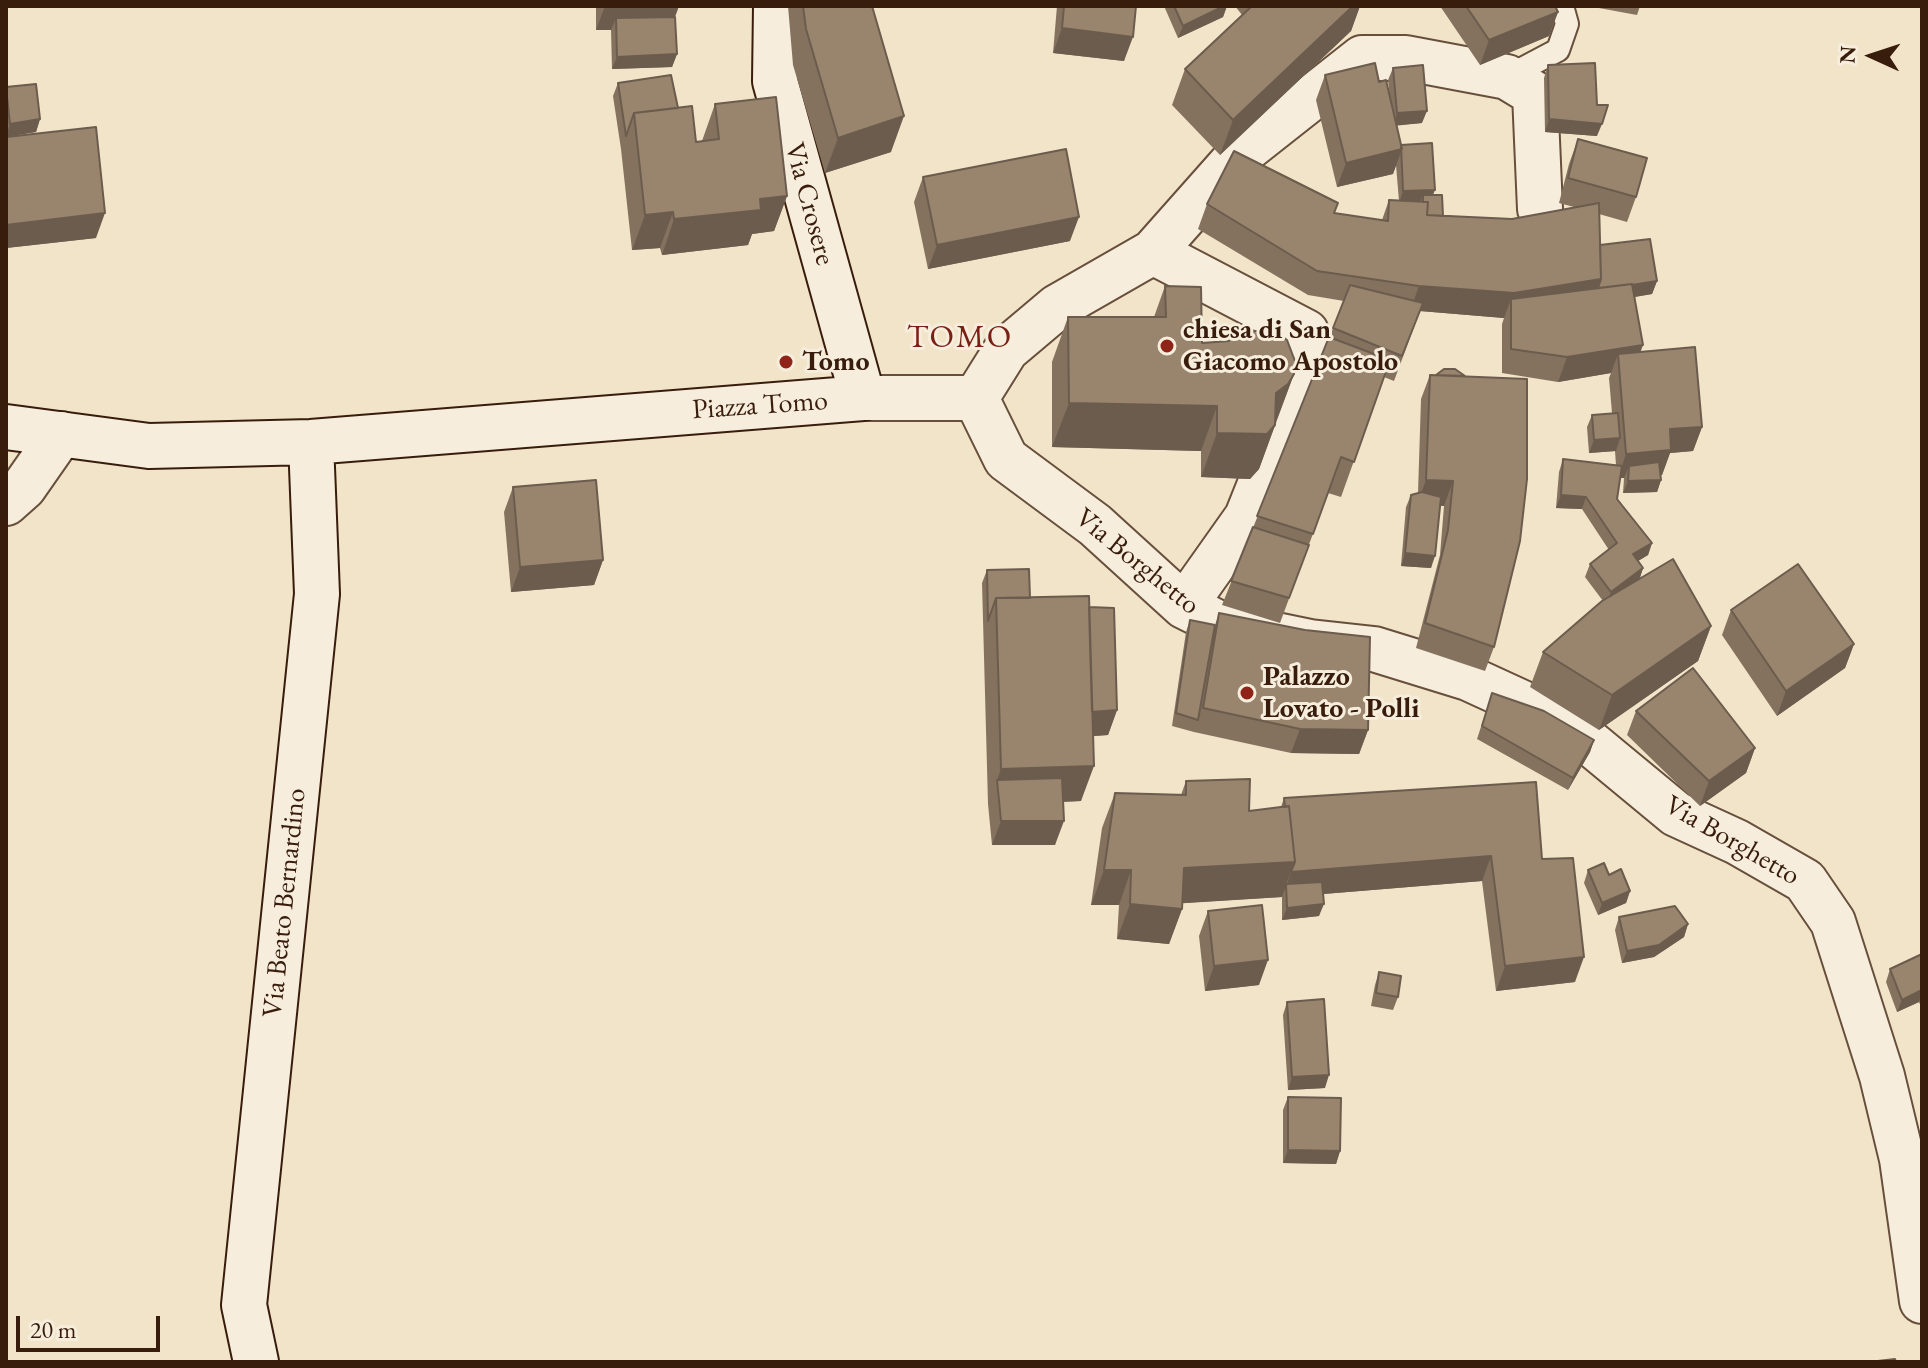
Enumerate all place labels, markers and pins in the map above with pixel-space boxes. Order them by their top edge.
place label: chiesa di San Giacomo Apostolo [1183,313,1398,379]
marker: chiesa di San Giacomo Apostolo [1158,337,1176,355]
place label: Tomo [802,345,870,379]
marker: Tomo [777,353,795,371]
place label: Palazzo Lovato - Polli [1263,660,1419,726]
marker: Palazzo Lovato - Polli [1238,684,1256,702]

